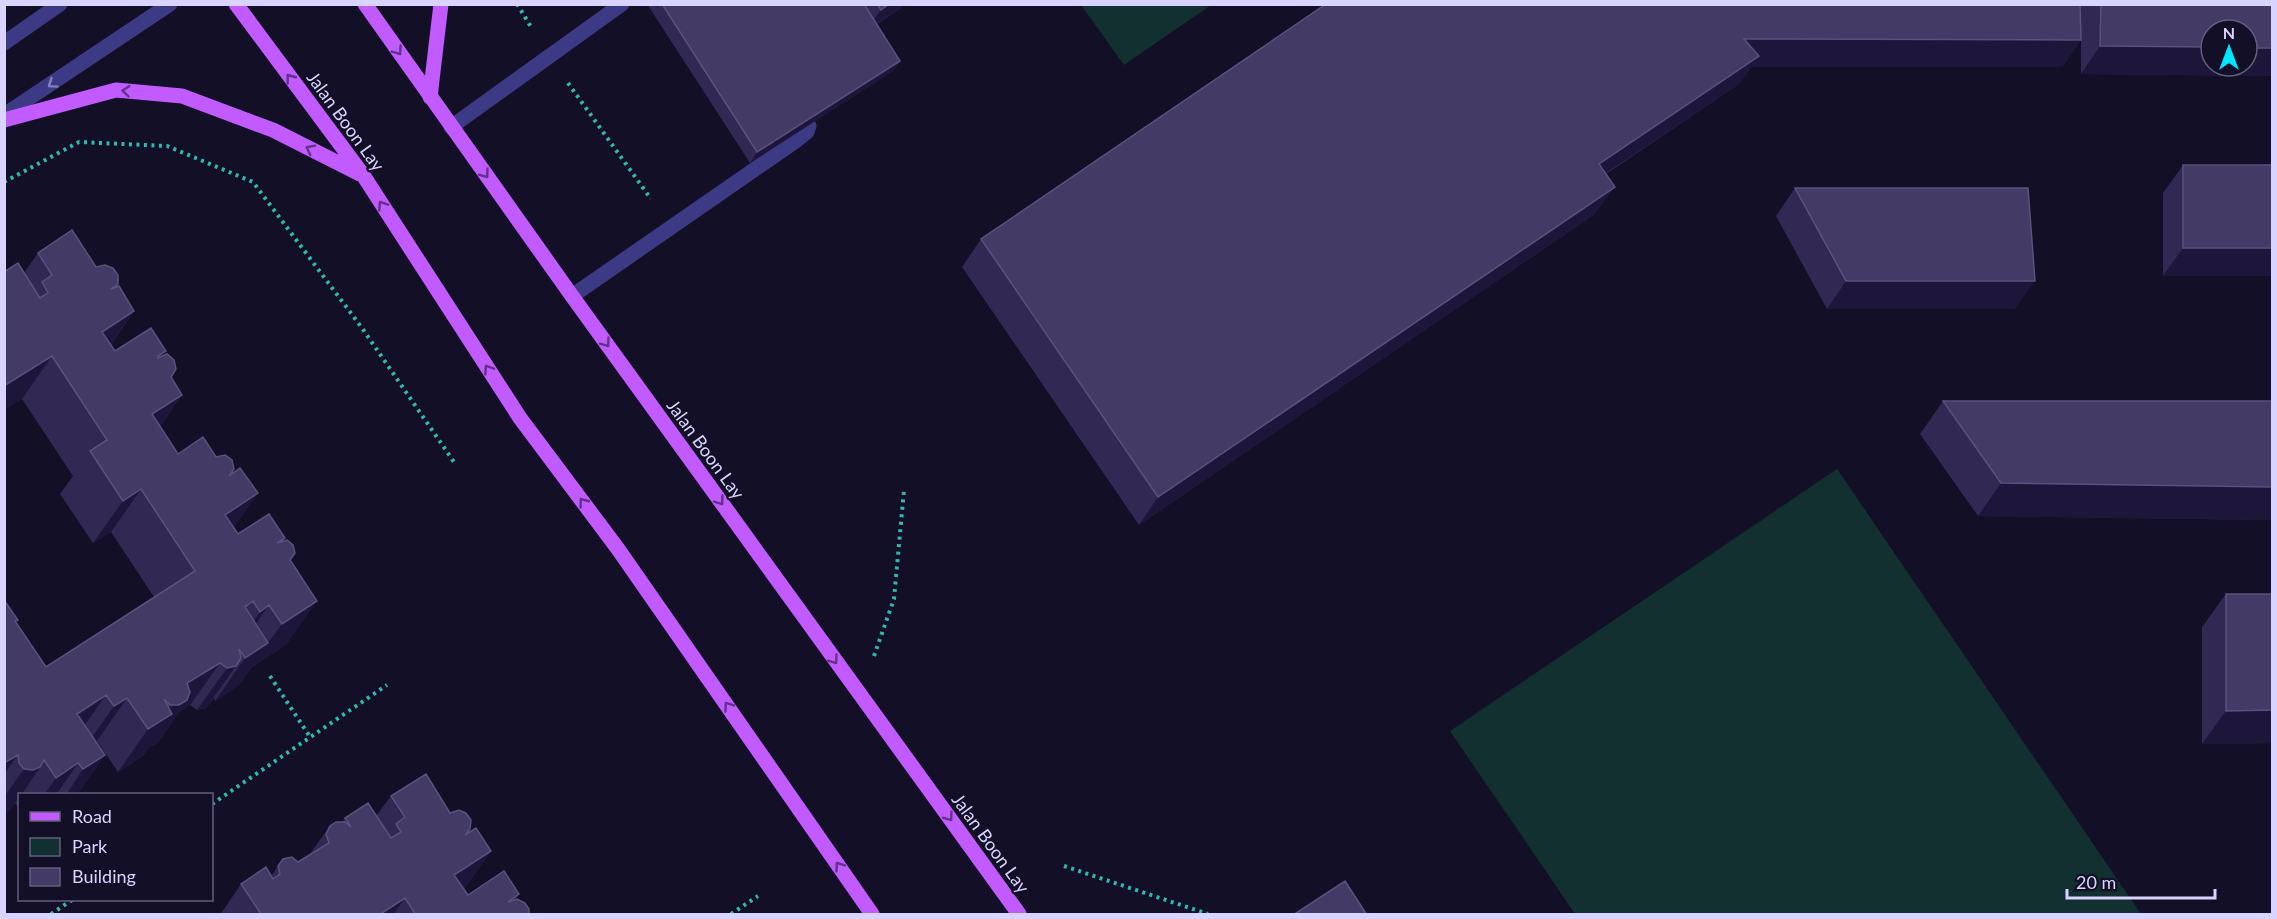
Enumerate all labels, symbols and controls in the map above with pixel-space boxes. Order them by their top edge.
north arrow [2199,18,2259,78]
text: N [2223,23,2235,42]
one-way arrow [390,44,401,55]
street label: Jalan Boon Lay [302,67,390,176]
one-way arrow [286,73,297,84]
one-way arrow [48,76,58,88]
one-way arrow [122,85,131,98]
one-way arrow [306,145,317,156]
one-way arrow [478,168,489,179]
one-way arrow [378,201,389,212]
one-way arrow [599,337,610,348]
one-way arrow [484,364,495,375]
street label: Jalan Boon Lay [662,395,750,504]
one-way arrow [713,495,724,506]
one-way arrow [580,498,591,509]
one-way arrow [827,653,838,664]
one-way arrow [724,702,735,713]
street label: Jalan Boon Lay [947,789,1035,898]
legend [18,793,213,901]
text: Road [72,805,112,827]
one-way arrow [942,811,953,822]
text: Park [72,835,108,857]
one-way arrow [835,862,846,873]
scale bar [2067,862,2216,900]
text: Building [72,865,136,887]
text: 20 m [2076,871,2116,893]

